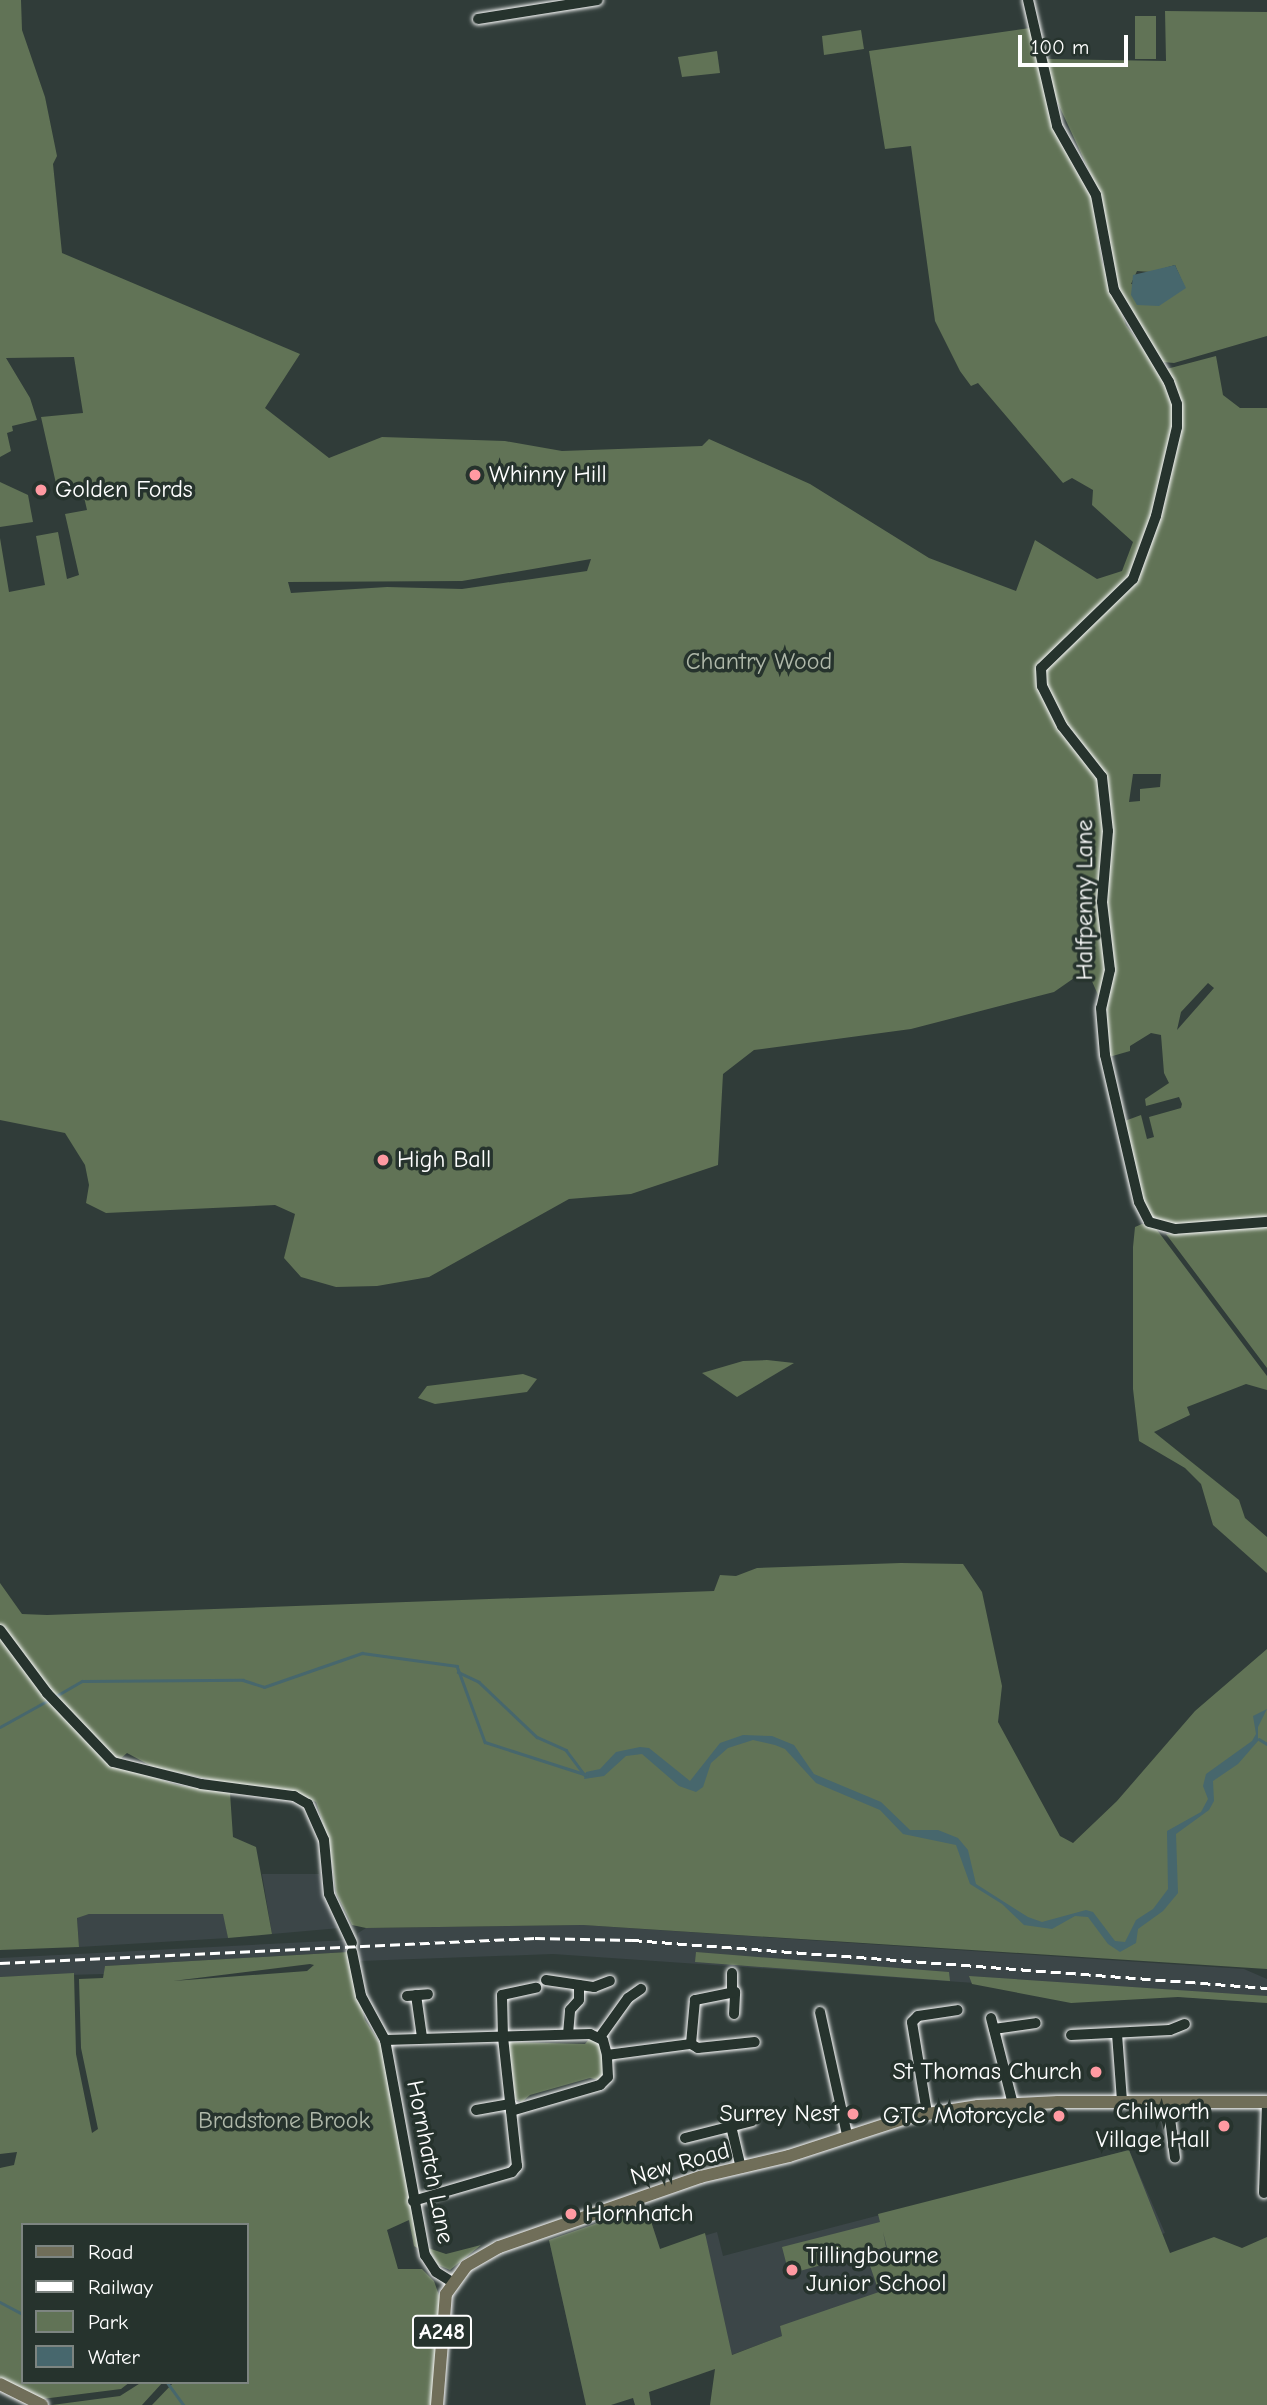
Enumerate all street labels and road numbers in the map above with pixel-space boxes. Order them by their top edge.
street label: Halfpenny Lane [1071,819,1099,981]
street label: Hornhatch Lane [400,2078,460,2246]
street label: New Road [627,2136,733,2192]
road number: A248 [410,2312,474,2352]

